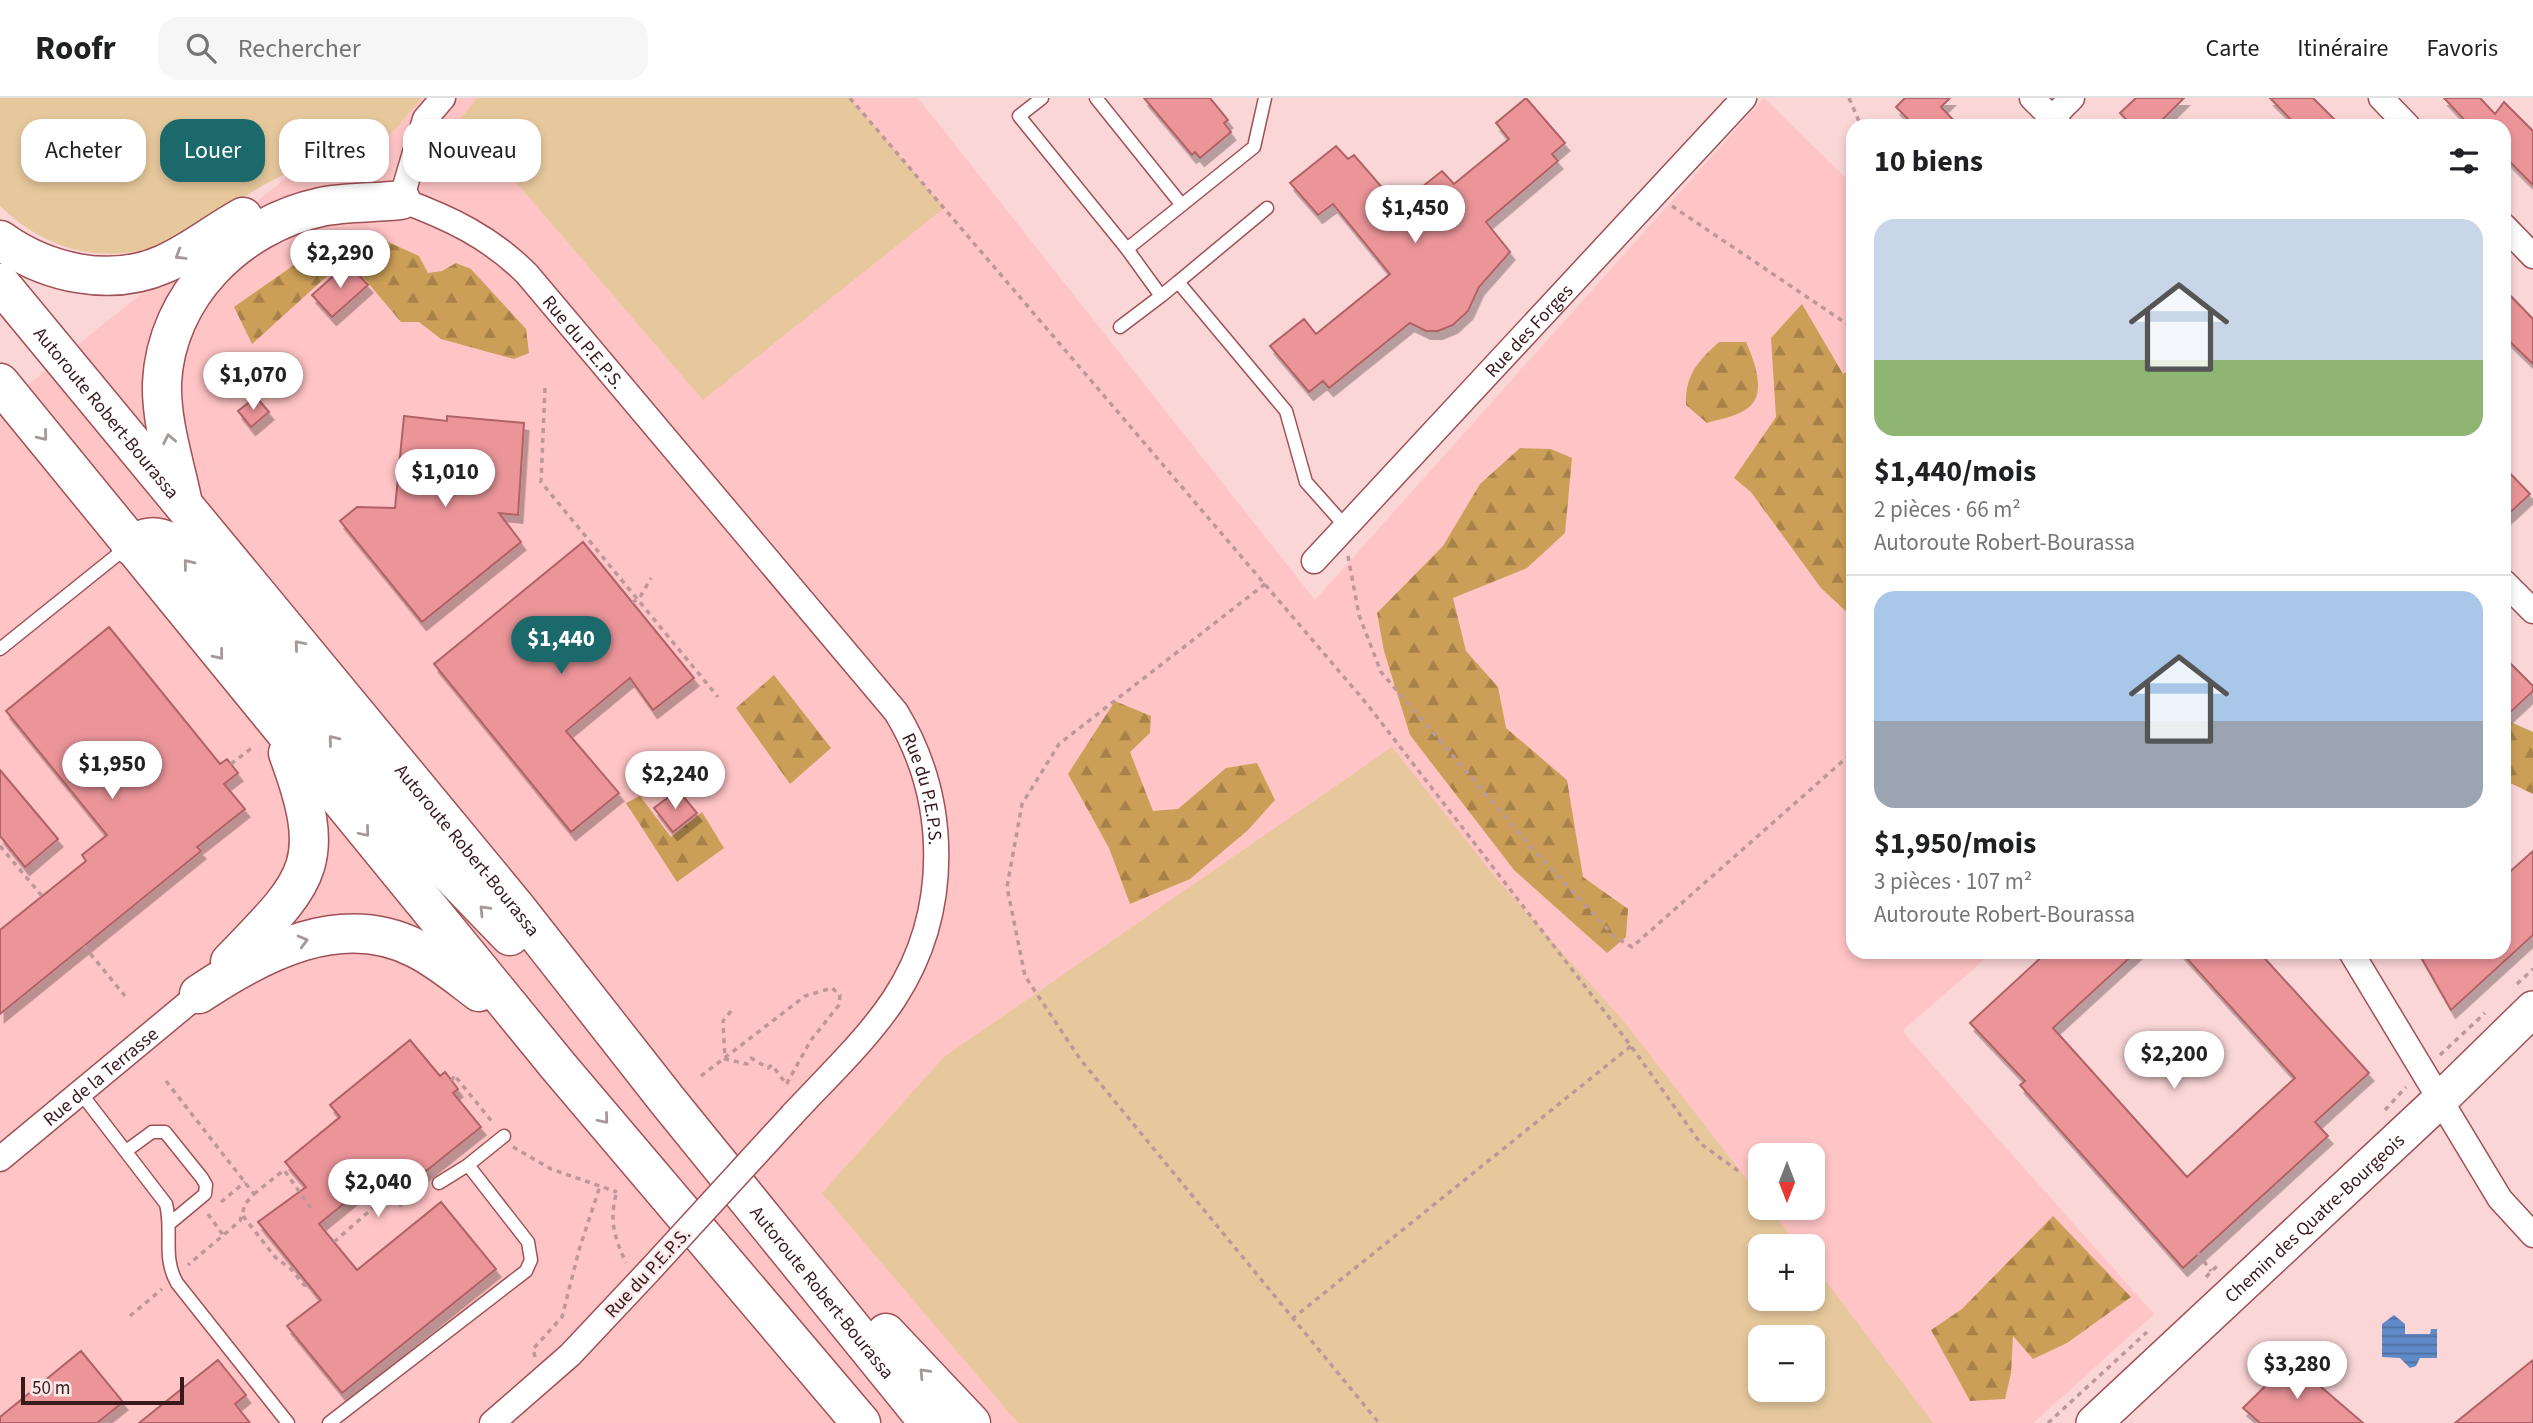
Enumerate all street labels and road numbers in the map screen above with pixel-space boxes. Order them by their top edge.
street label: Rue des Forges [1479,278,1580,384]
street label: Rue du P.E.P.S. [535,290,630,395]
street label: Autoroute Robert-Bourassa [27,322,185,505]
street label: Rue du P.E.P.S. [894,729,948,846]
street label: Autoroute Robert-Bourassa [388,759,546,943]
street label: Rue de la Terrasse [38,1021,165,1133]
street label: Chemin des Quatre-Bourgeois [2219,1128,2411,1310]
street label: Autoroute Robert-Bourassa [743,1201,900,1385]
street label: Rue du P.E.P.S. [599,1222,697,1324]

